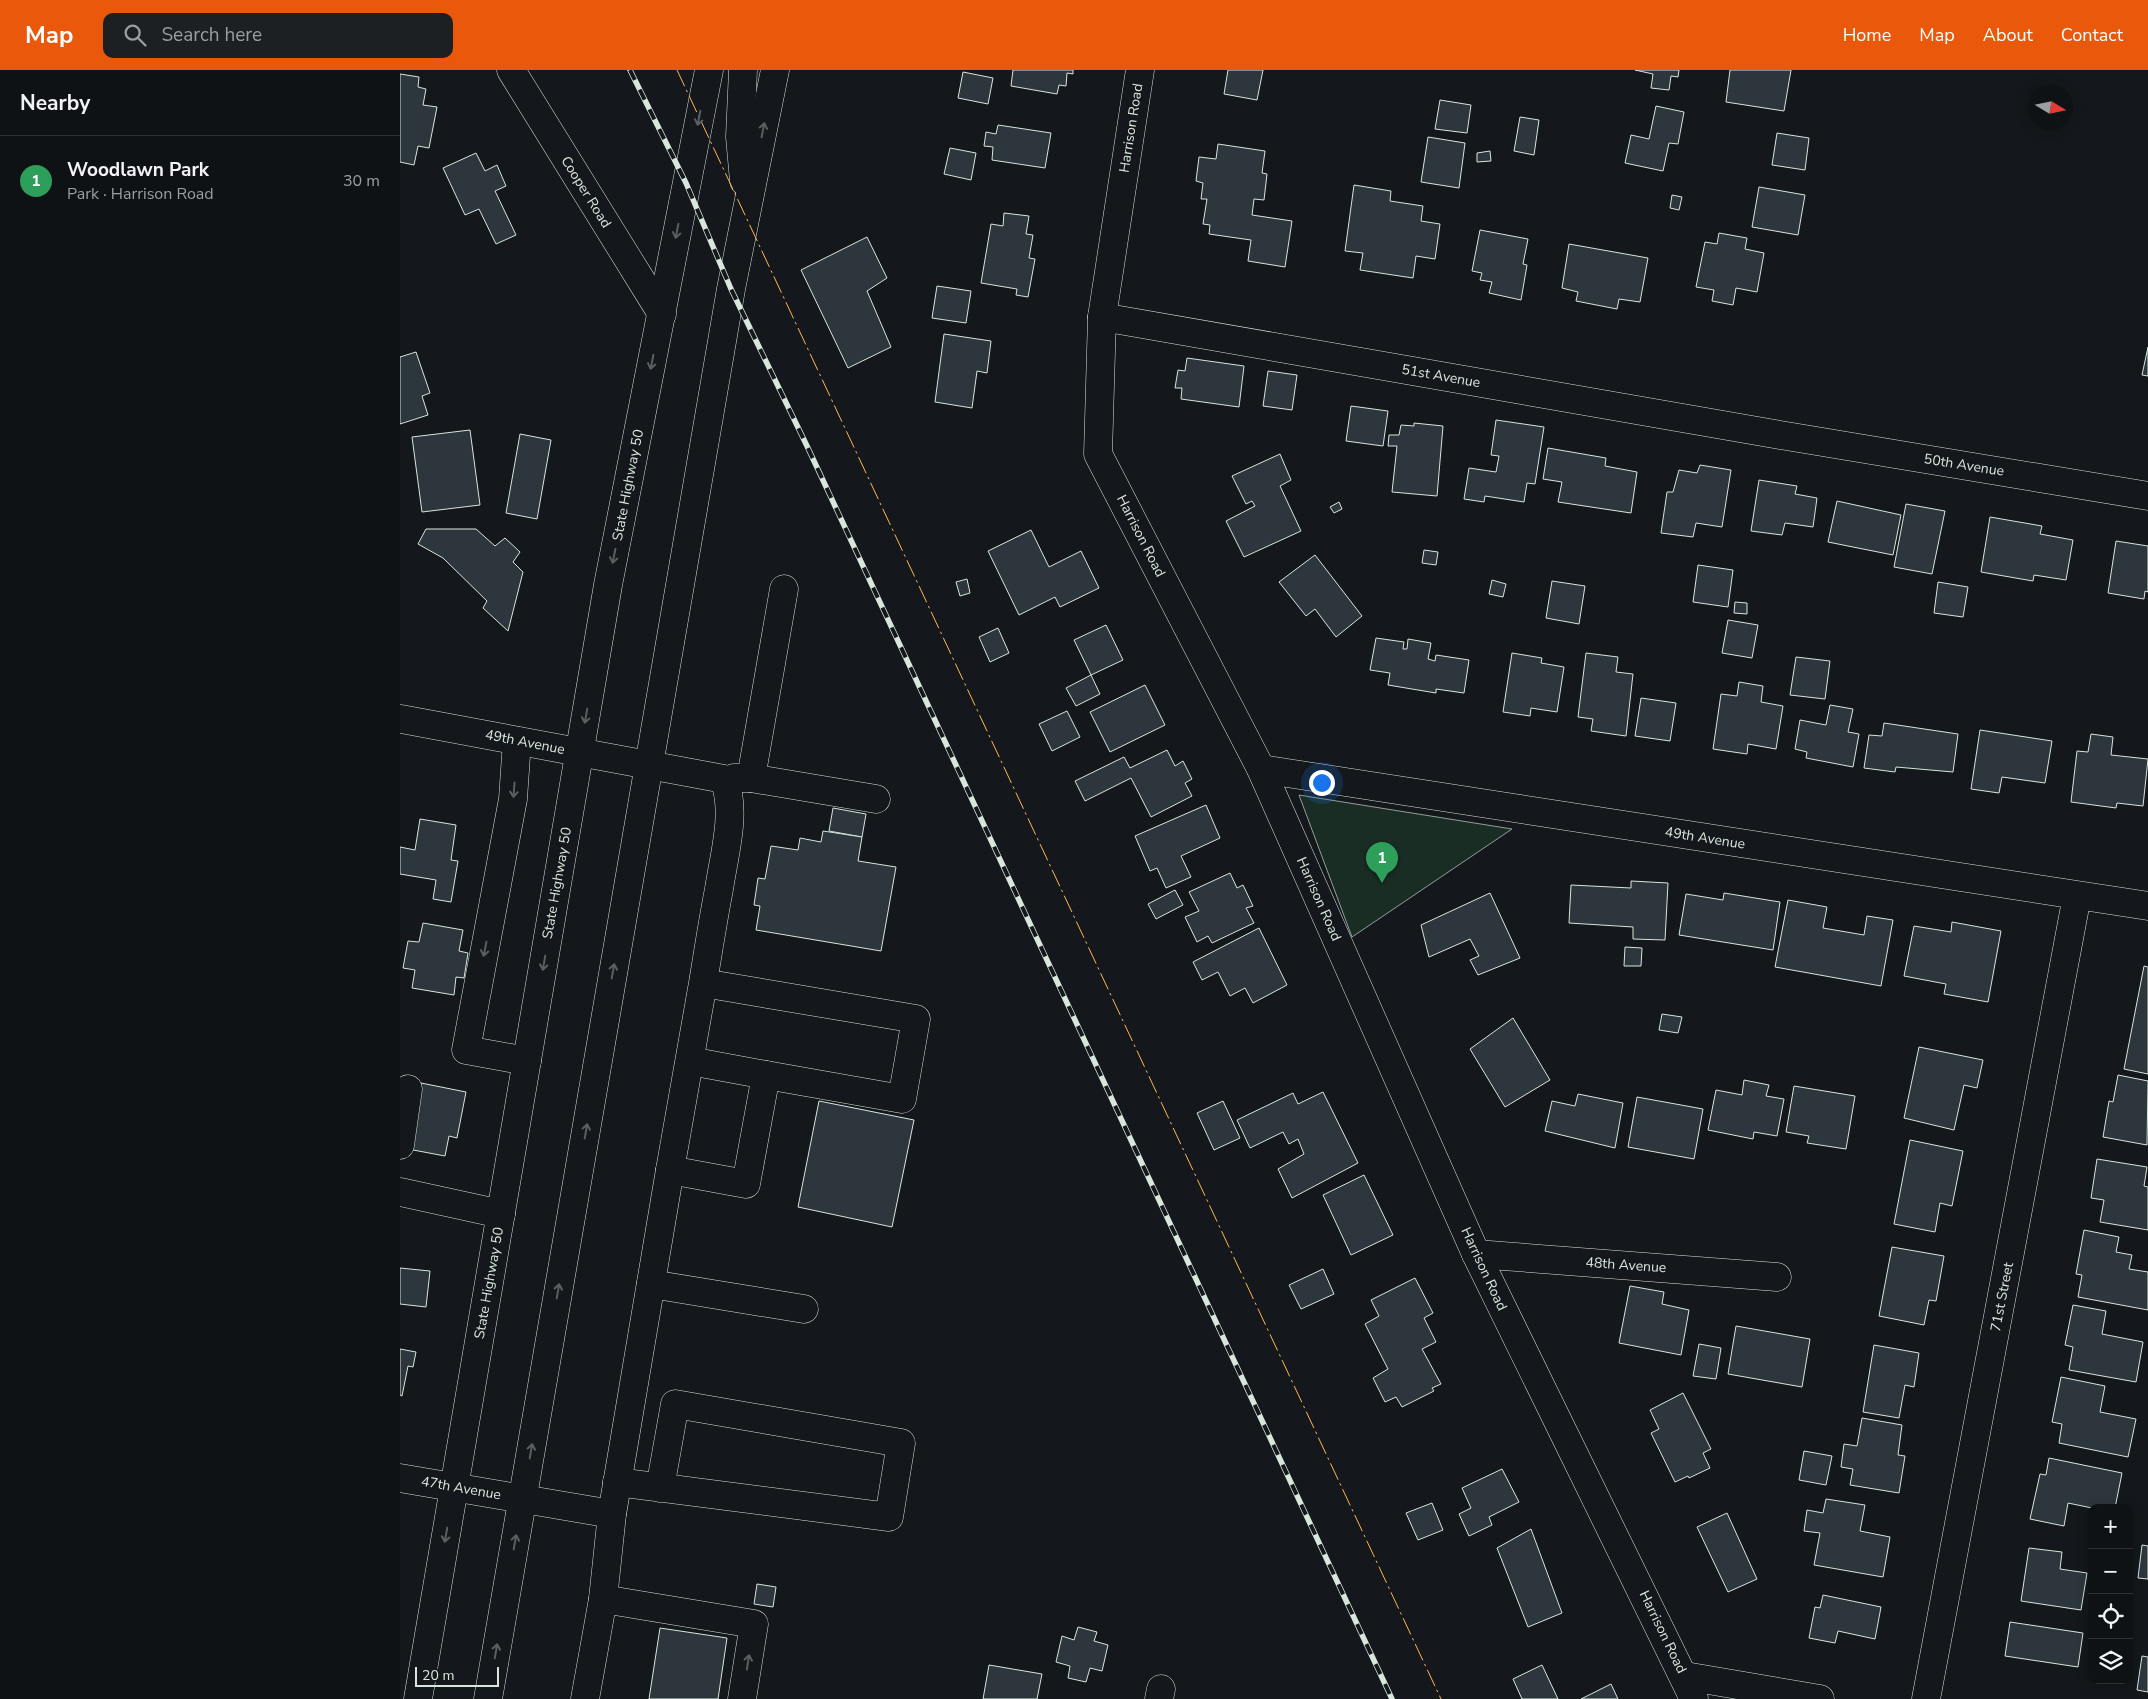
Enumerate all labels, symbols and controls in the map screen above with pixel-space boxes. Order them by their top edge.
search box [103,13,453,58]
text: Map [25,19,73,51]
icon: search [121,21,149,49]
text: Search here [161,22,262,48]
text: Home [1843,23,1891,47]
text: Map [1919,23,1955,47]
text: About [1983,23,2033,47]
text: Contact [2061,23,2123,47]
street label: Harrison Road [1115,82,1147,174]
north arrow [2028,85,2073,130]
text: Nearby [20,89,90,117]
one-way arrow [694,109,704,125]
one-way arrow [759,122,768,138]
street label: Cooper Road [556,152,616,232]
text: Woodlawn Park [67,157,209,183]
text: 1 [31,170,41,192]
text: 30 m [343,170,380,192]
text: Park · Harrison Road [67,183,214,205]
one-way arrow [672,222,682,238]
one-way arrow [647,354,657,370]
street label: 51st Avenue [1400,360,1482,392]
street label: State Highway 50 [608,428,648,542]
street label: 50th Avenue [1923,449,2005,481]
street label: Harrison Road [1112,492,1170,580]
one-way arrow [609,548,618,564]
one-way arrow [581,708,591,724]
street label: 49th Avenue [483,725,567,759]
your location [1309,770,1335,796]
one-way arrow [509,781,518,797]
street label: 49th Avenue [1664,822,1746,854]
street label: State Highway 50 [538,826,576,940]
pin: 1 [1366,842,1398,883]
street label: Harrison Road [1292,854,1346,944]
one-way arrow [480,941,489,957]
one-way arrow [538,954,548,970]
one-way arrow [609,963,619,979]
one-way arrow [581,1123,591,1139]
street label: Harrison Road [1456,1224,1512,1314]
street label: State Highway 50 [470,1226,508,1340]
street label: 48th Avenue [1585,1253,1667,1277]
street label: 71st Street [1986,1261,2018,1333]
one-way arrow [554,1283,564,1299]
one-way arrow [526,1443,536,1459]
street label: 47th Avenue [420,1472,502,1504]
map controls [2088,1504,2133,1684]
button: + [2088,1504,2133,1549]
one-way arrow [441,1526,451,1542]
one-way arrow [511,1535,521,1551]
button: − [2088,1549,2133,1594]
street label: Harrison Road [1635,1587,1691,1677]
button: locate [2088,1594,2133,1639]
button: layers [2088,1639,2133,1684]
one-way arrow [492,1643,502,1659]
one-way arrow [743,1654,753,1670]
scale bar [415,1664,499,1687]
text: 20 m [422,1666,454,1685]

